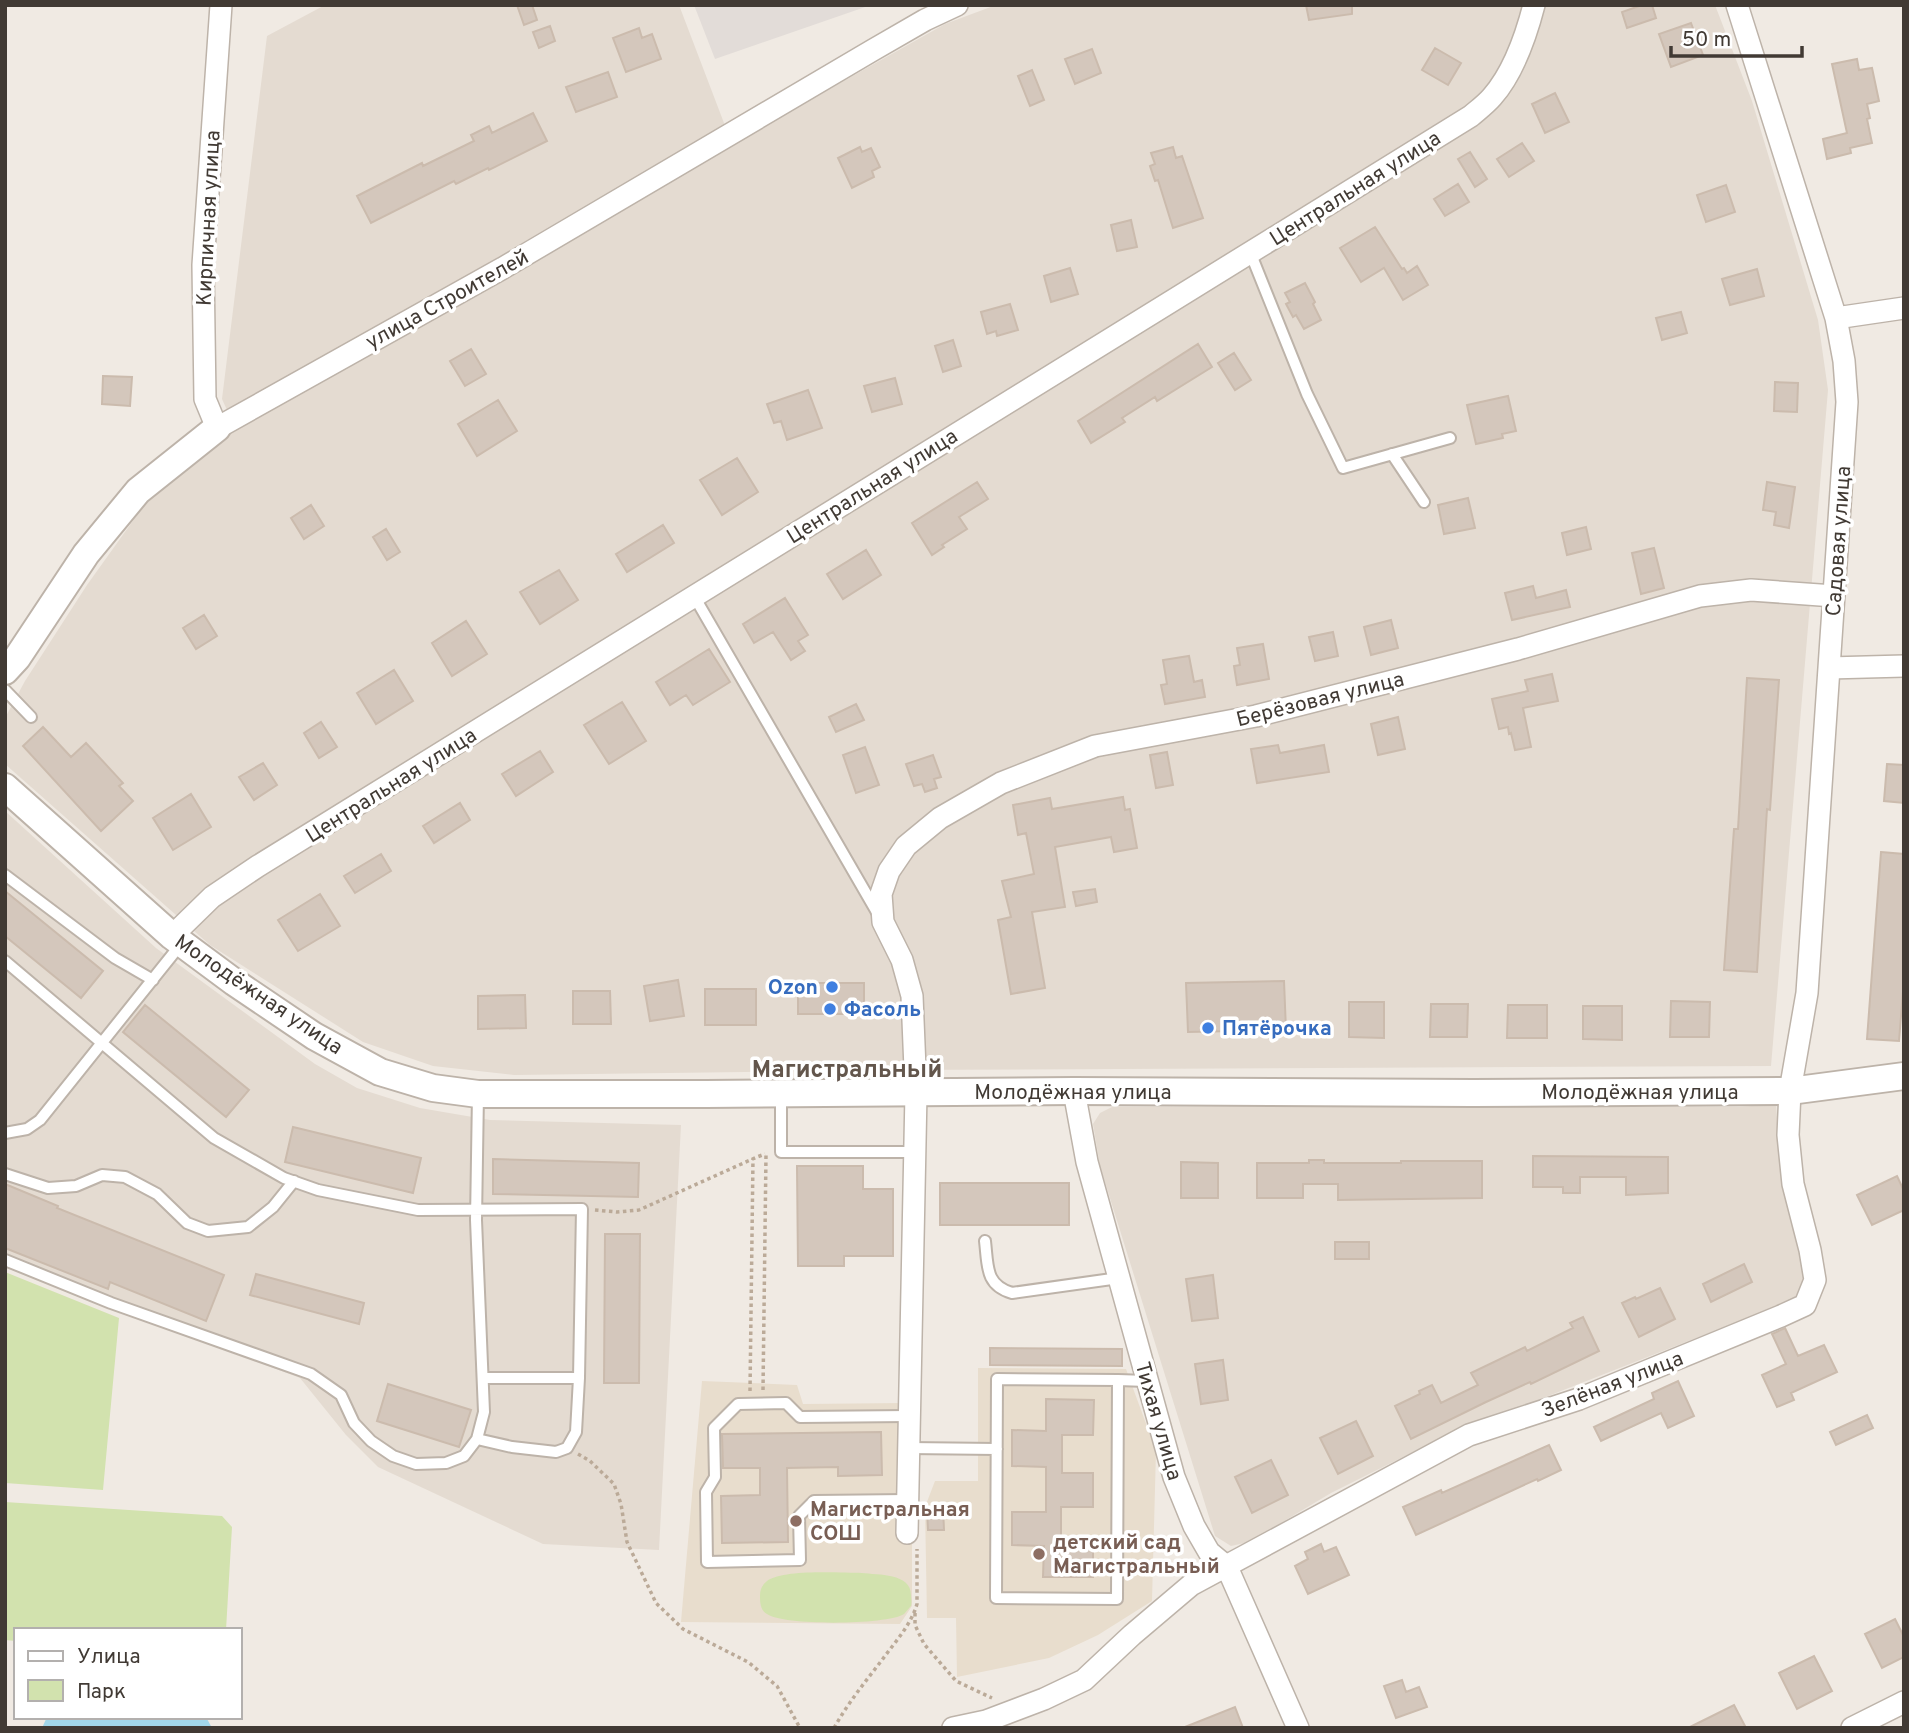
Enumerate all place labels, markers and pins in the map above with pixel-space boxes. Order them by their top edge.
place label: Ozon [768,975,818,1002]
marker: Ozon [824,979,840,995]
place label: Фасоль [844,997,921,1024]
marker: Фасоль [822,1001,838,1017]
place label: Пятёрочка [1222,1016,1332,1043]
marker: Пятёрочка [1200,1020,1216,1036]
place label: Магистральная СОШ [810,1497,970,1548]
marker: Магистральная СОШ [788,1513,804,1529]
place label: детский сад Магистральный [1053,1530,1220,1581]
marker: детский сад Магистральный [1031,1546,1047,1562]

